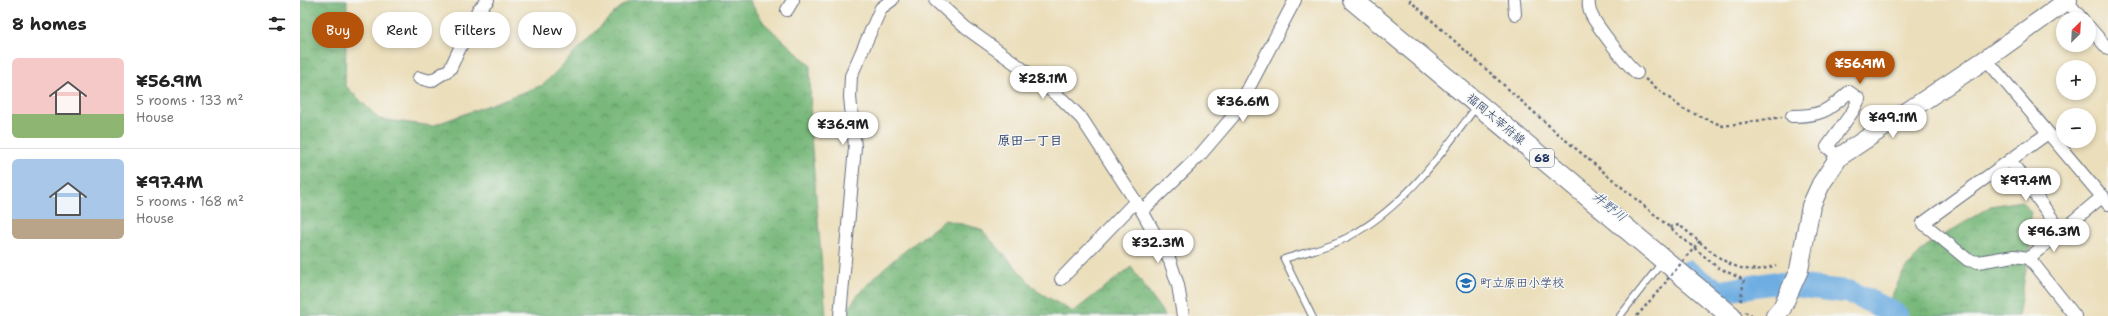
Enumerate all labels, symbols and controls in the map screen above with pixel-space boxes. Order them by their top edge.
chip: Buy [312,12,364,48]
chip: Rent [372,12,432,48]
chip: Filters [440,12,510,48]
chip: New [518,12,576,48]
north arrow [2056,12,2096,52]
map controls [2056,12,2096,148]
text: 8 homes [12,13,87,35]
icon: filters [266,13,288,35]
pin: ¥56.9M [1827,51,1893,85]
text: ¥56.9M [1835,55,1885,72]
button: + [2056,60,2096,100]
pin: ¥28.1M [1010,66,1076,100]
text: ¥56.9M [136,70,202,92]
text: ¥28.1M [1019,70,1067,87]
icon: home [44,74,92,122]
pin: ¥36.6M [1210,89,1276,123]
street label: 福岡太宰府線 [1463,90,1529,148]
text: 5 rooms · 133 m² [136,92,244,109]
text: ¥36.6M [1217,93,1269,110]
pin: ¥49.1M [1860,105,1926,139]
button: − [2056,108,2096,148]
text: House [136,109,174,126]
text: ¥49.1M [1869,109,1917,126]
pin: ¥36.9M [810,112,876,146]
text: ¥36.9M [817,116,869,133]
district label: 原田一丁目 [997,132,1063,149]
road number: 68 [1530,149,1554,167]
pin: ¥97.4M [1993,168,2059,202]
text: ¥97.4M [136,171,203,193]
text: ¥97.4M [2000,172,2052,189]
icon: home [44,175,92,223]
water label: 井野川 [1589,188,1630,225]
text: 5 rooms · 168 m² [136,193,244,210]
text: House [136,210,174,227]
pin: ¥96.3M [2021,219,2087,253]
text: ¥96.3M [2028,223,2080,240]
pin: ¥32.3M [1125,230,1191,264]
text: ¥32.3M [1132,234,1184,251]
school or university icon: 町立原田小学校 [1455,272,1477,294]
place label: 町立原田小学校 [1480,275,1564,291]

